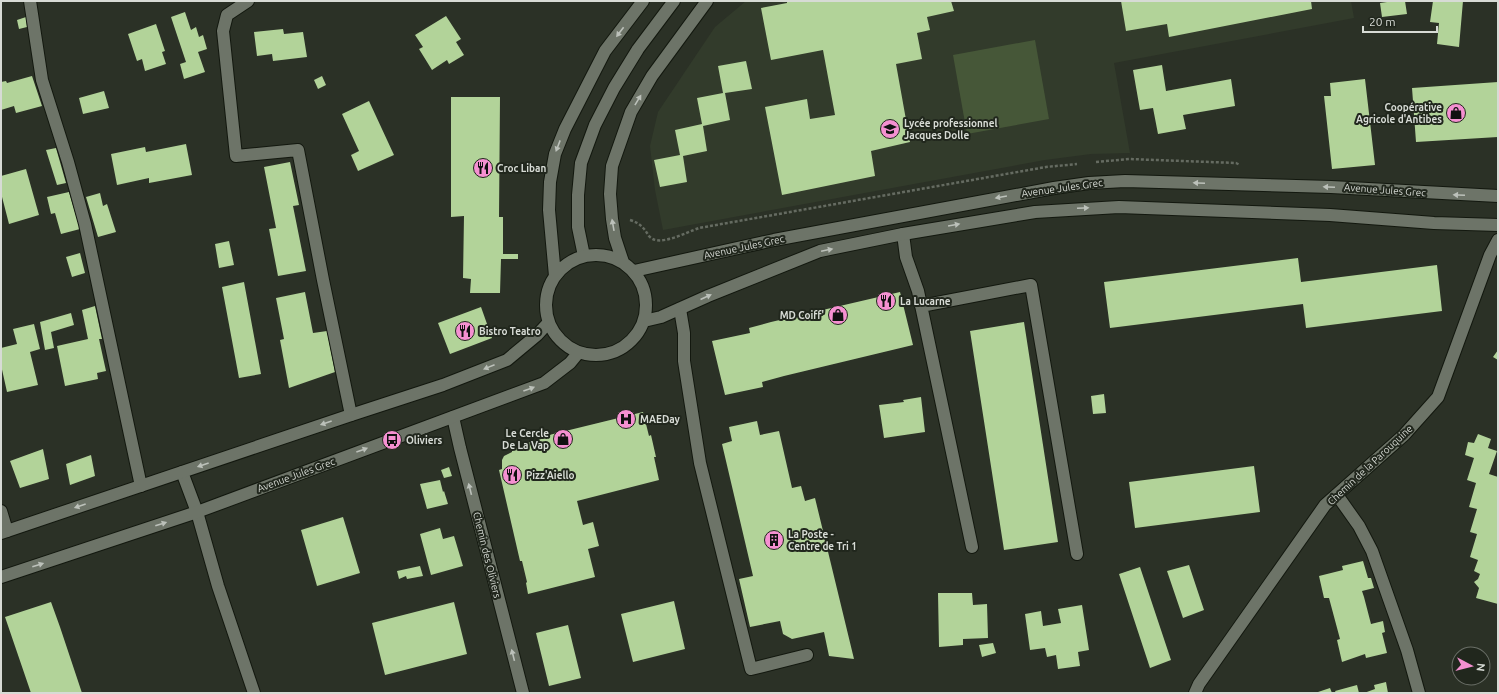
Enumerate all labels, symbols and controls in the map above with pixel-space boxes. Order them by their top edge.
scale bar [1363,8,1437,34]
text: 20 m [1369,15,1396,28]
one-way arrow [615,27,624,38]
one-way arrow [634,94,641,106]
place label: Coopérative Agricole d'Antibes [1356,102,1442,125]
shop icon: Coopérative Agricole d'Antibes [1445,102,1467,124]
school or university icon: Lycée professionnel Jacques Dolle [879,118,901,140]
place label: Lycée professionnel Jacques Dolle [904,118,998,141]
one-way arrow [555,141,561,153]
restaurant icon: Croc Liban [472,157,494,179]
place label: Croc Liban [497,163,546,174]
street label: Avenue Jules Grec [1021,177,1104,199]
one-way arrow [1193,180,1205,187]
street label: Avenue Jules Grec [1344,182,1427,198]
one-way arrow [1322,184,1335,190]
one-way arrow [1453,191,1465,198]
one-way arrow [995,195,1007,201]
one-way arrow [1077,205,1089,212]
one-way arrow [610,219,616,231]
one-way arrow [948,221,961,227]
street label: Avenue Jules Grec [703,233,786,261]
one-way arrow [821,246,833,252]
restaurant icon: La Lucarne [875,290,897,312]
one-way arrow [700,294,712,300]
place label: La Lucarne [900,296,951,307]
shop icon: MD Coiff' [827,304,849,326]
place label: MD Coiff' [780,309,824,321]
restaurant icon: Bistro Teatro [454,320,476,342]
place label: Bistro Teatro [479,326,541,337]
one-way arrow [482,364,494,370]
one-way arrow [524,386,536,392]
hospital icon: MAEDay [615,408,637,430]
place label: MAEDay [640,414,681,425]
one-way arrow [320,420,332,426]
street label: Chemin de la Parouquine [1325,423,1415,507]
place label: Le Cercle De La Vap [502,428,549,451]
shop icon: Le Cercle De La Vap [552,428,574,450]
bus stop icon: Oliviers [381,429,403,451]
place label: Oliviers [406,435,443,446]
one-way arrow [357,447,369,453]
street label: Avenue Jules Grec [256,456,337,494]
one-way arrow [197,462,209,468]
restaurant icon: Pizz'Aiello [501,464,523,486]
place label: Pizz'Aiello [526,470,574,481]
one-way arrow [467,482,473,494]
one-way arrow [74,504,86,510]
street label: Chemin des Oliviers [471,511,503,599]
one-way arrow [156,520,168,526]
building icon: La Poste - Centre de Tri 1 [763,529,785,551]
place label: La Poste - Centre de Tri 1 [788,529,857,552]
one-way arrow [32,561,44,567]
north arrow [1451,646,1491,686]
one-way arrow [510,649,516,661]
text: N [1474,662,1487,672]

